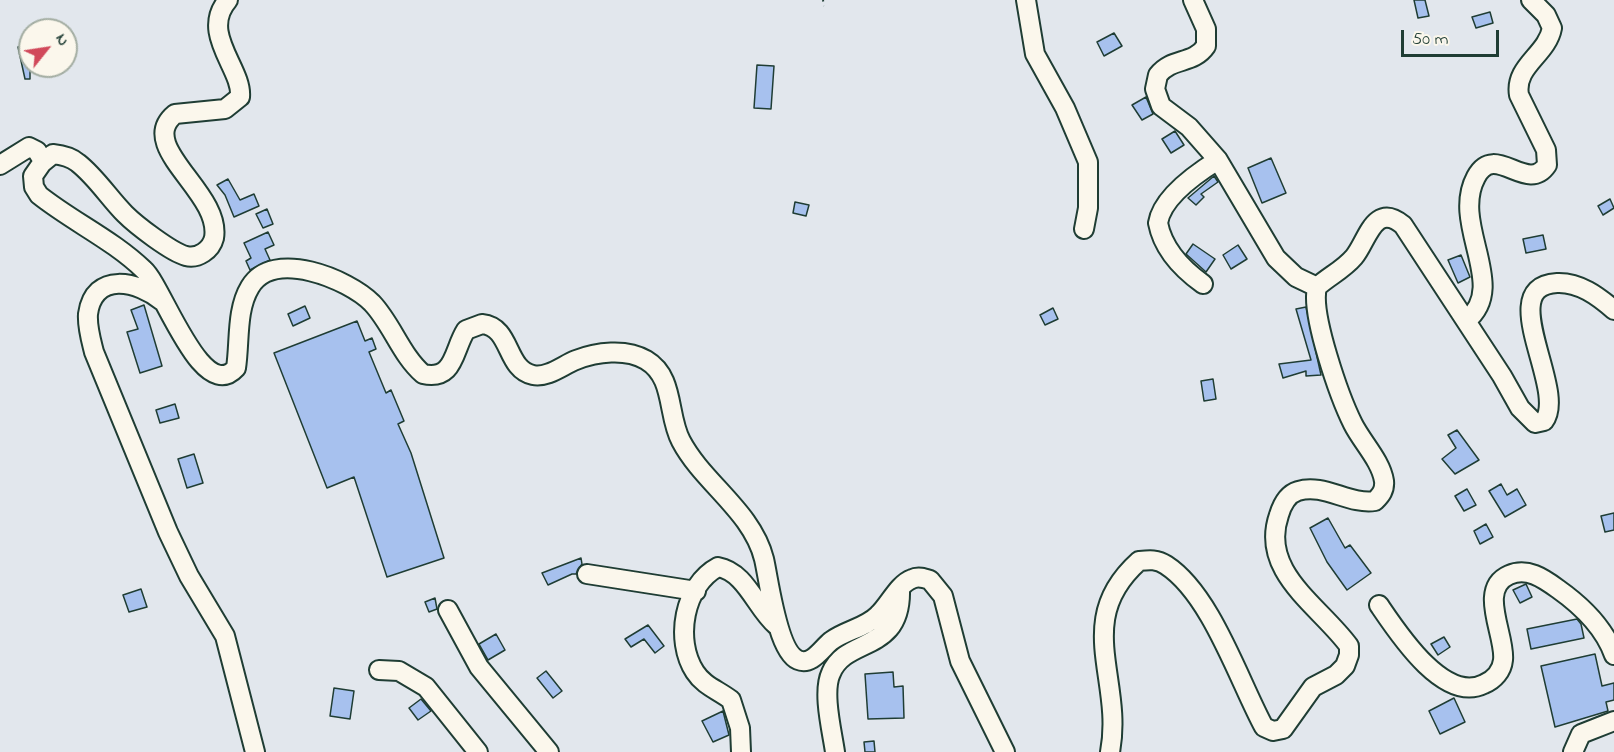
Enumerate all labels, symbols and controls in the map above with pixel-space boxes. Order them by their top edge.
north arrow [18,18,78,78]
scale bar [1404,18,1502,56]
text: 50 m [1412,27,1449,53]
text: N [49,29,75,51]

